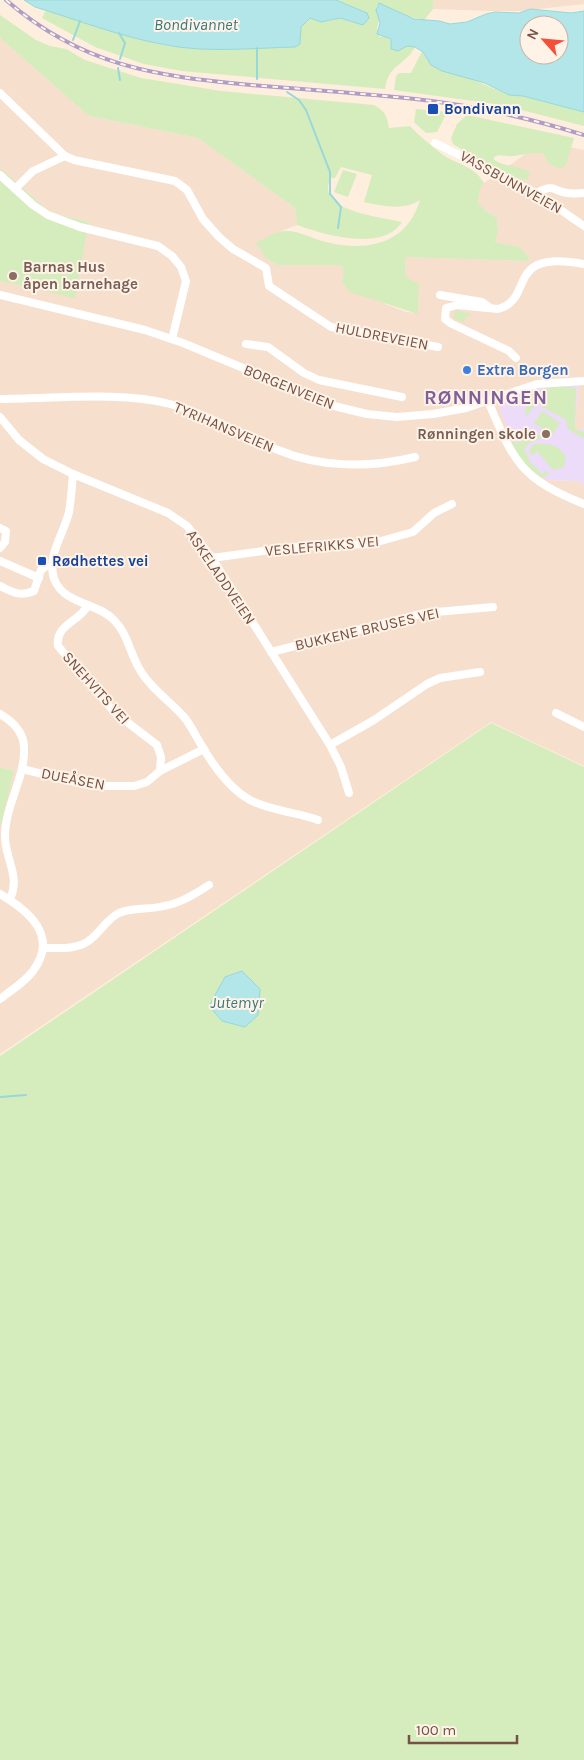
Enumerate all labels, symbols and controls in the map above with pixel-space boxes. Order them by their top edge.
water label: Bondivannet [154,15,239,34]
north arrow [519,15,569,65]
text: N [523,26,543,43]
place label: Bondivann [444,100,521,118]
marker: Bondivann [426,102,440,116]
street label: VASSBUNNVEIEN [457,146,565,218]
place label: Barnas Hus åpen barnehage [23,258,138,293]
marker: Barnas Hus åpen barnehage [7,270,19,282]
street label: HULDREVEIEN [334,318,430,354]
street label: BORGENVEIEN [241,361,337,413]
place label: Extra Borgen [477,361,568,379]
marker: Extra Borgen [461,364,473,376]
district label: RØNNINGEN [424,386,548,409]
street label: TYRIHANSVEIEN [171,398,277,456]
place label: Rønningen skole [417,425,536,443]
marker: Rønningen skole [540,428,552,440]
street label: ASKELADDVEIEN [183,526,259,628]
street label: VESLEFRIKKS VEI [264,532,380,560]
place label: Rødhettes vei [52,552,149,570]
marker: Rødhettes vei [36,555,48,567]
street label: BUKKENE BRUSES VEI [293,604,441,654]
street label: SNEHVITS VEI [59,648,133,728]
street label: DUEÅSEN [40,764,106,794]
water label: Jutemyr [210,993,264,1012]
scale bar [409,1712,516,1744]
text: 100 m [416,1721,456,1739]

